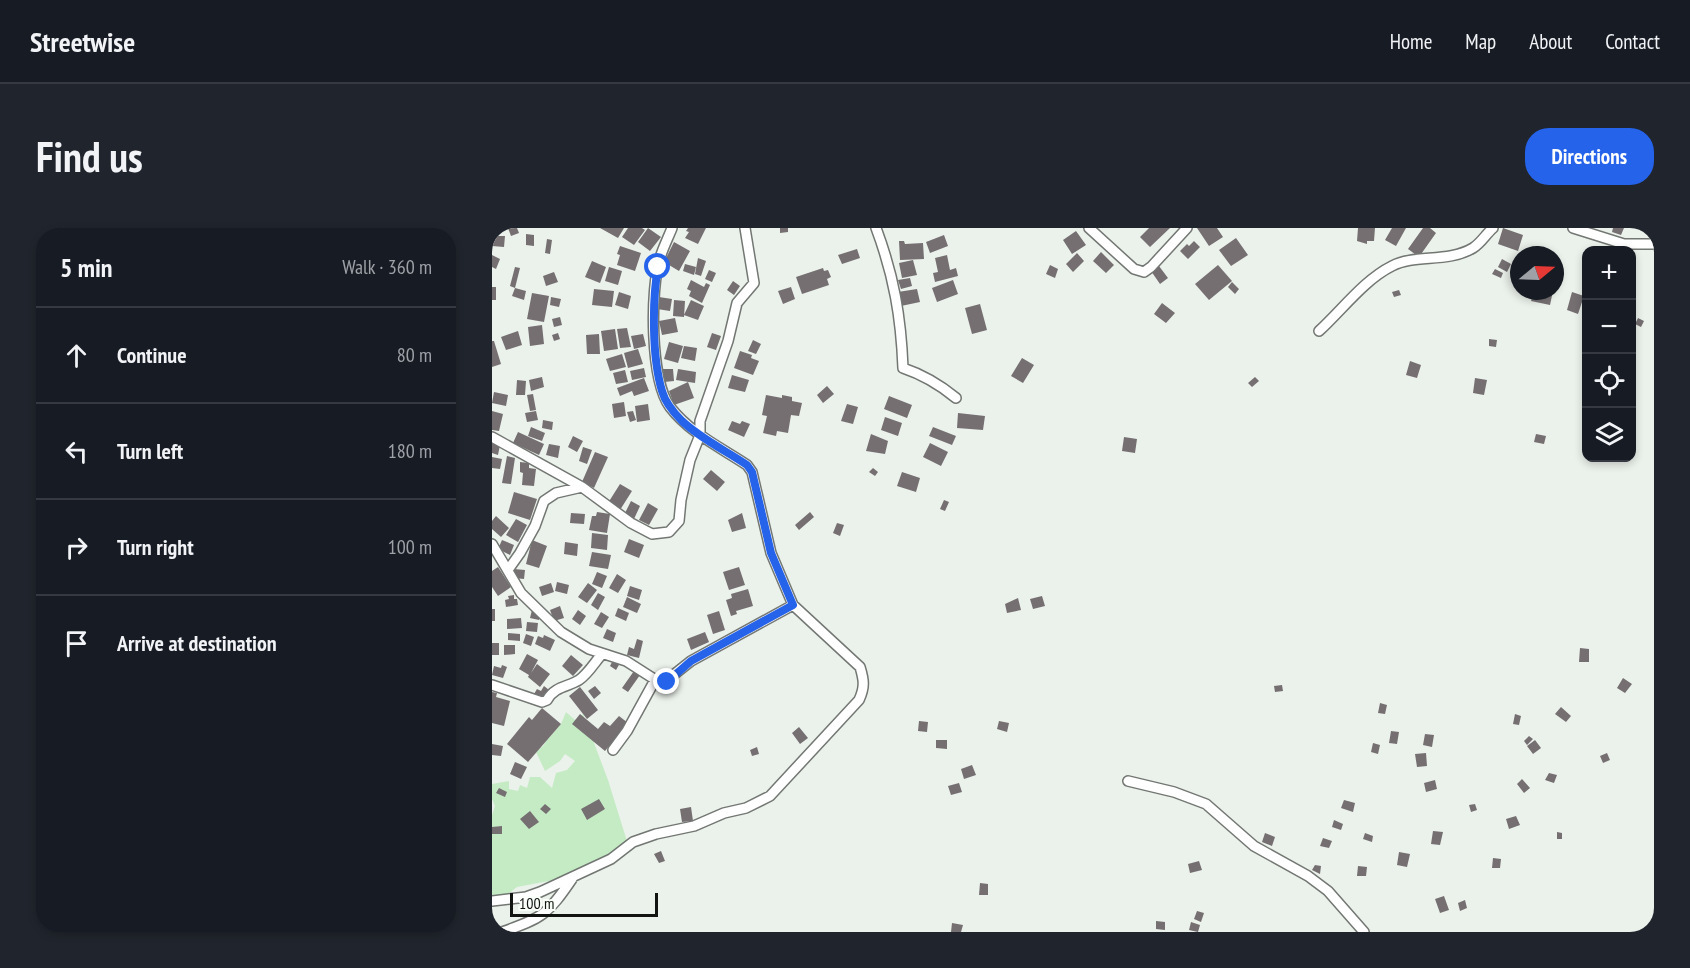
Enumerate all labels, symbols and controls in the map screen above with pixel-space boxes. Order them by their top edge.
text: Streetwise [30,23,135,60]
text: Home [1390,28,1432,55]
text: Map [1465,28,1496,55]
text: About [1529,28,1572,55]
text: Contact [1605,28,1660,55]
button: Directions [1525,128,1654,185]
text: Find us [36,129,143,184]
north arrow [1510,246,1564,300]
map controls [1582,246,1636,462]
button: + [1582,246,1636,300]
text: 5 min [60,251,113,284]
route start [644,253,670,279]
text: Walk · 360 m [342,254,432,280]
button: − [1582,300,1636,354]
icon: ahead [60,339,93,372]
text: Continue [117,341,187,369]
text: 80 m [397,342,432,368]
button: locate [1582,354,1636,408]
button: layers [1582,408,1636,462]
icon: left [60,435,93,468]
text: Turn left [117,437,183,465]
text: 180 m [388,438,432,464]
icon: right [60,531,93,564]
text: Turn right [117,533,194,561]
text: 100 m [388,534,432,560]
icon: arrive [60,627,93,660]
text: Arrive at destination [117,629,277,657]
route end [653,668,679,694]
scale bar [510,890,658,918]
text: 100 m [519,893,554,913]

